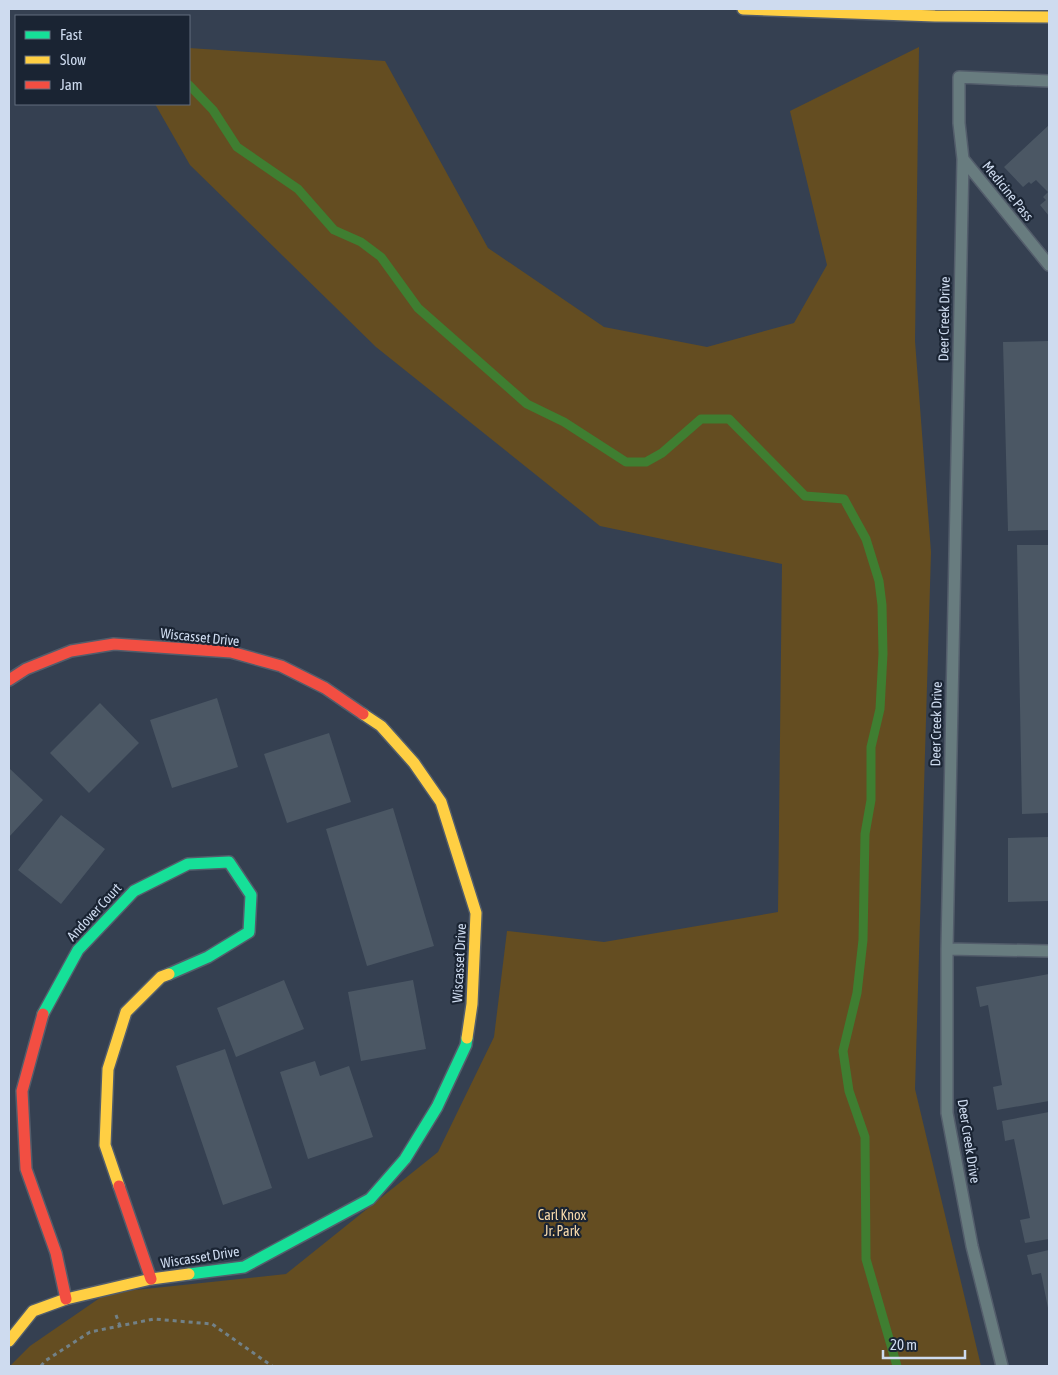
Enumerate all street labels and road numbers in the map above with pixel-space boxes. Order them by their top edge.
street label: Medicine Pass [979,158,1037,224]
street label: Deer Creek Drive [935,276,953,362]
street label: Wiscasset Drive [160,625,240,649]
street label: Deer Creek Drive [927,681,945,767]
street label: Andover Court [63,880,125,944]
street label: Wiscasset Drive [449,923,469,1003]
street label: Deer Creek Drive [954,1098,984,1184]
street label: Wiscasset Drive [160,1243,240,1271]

